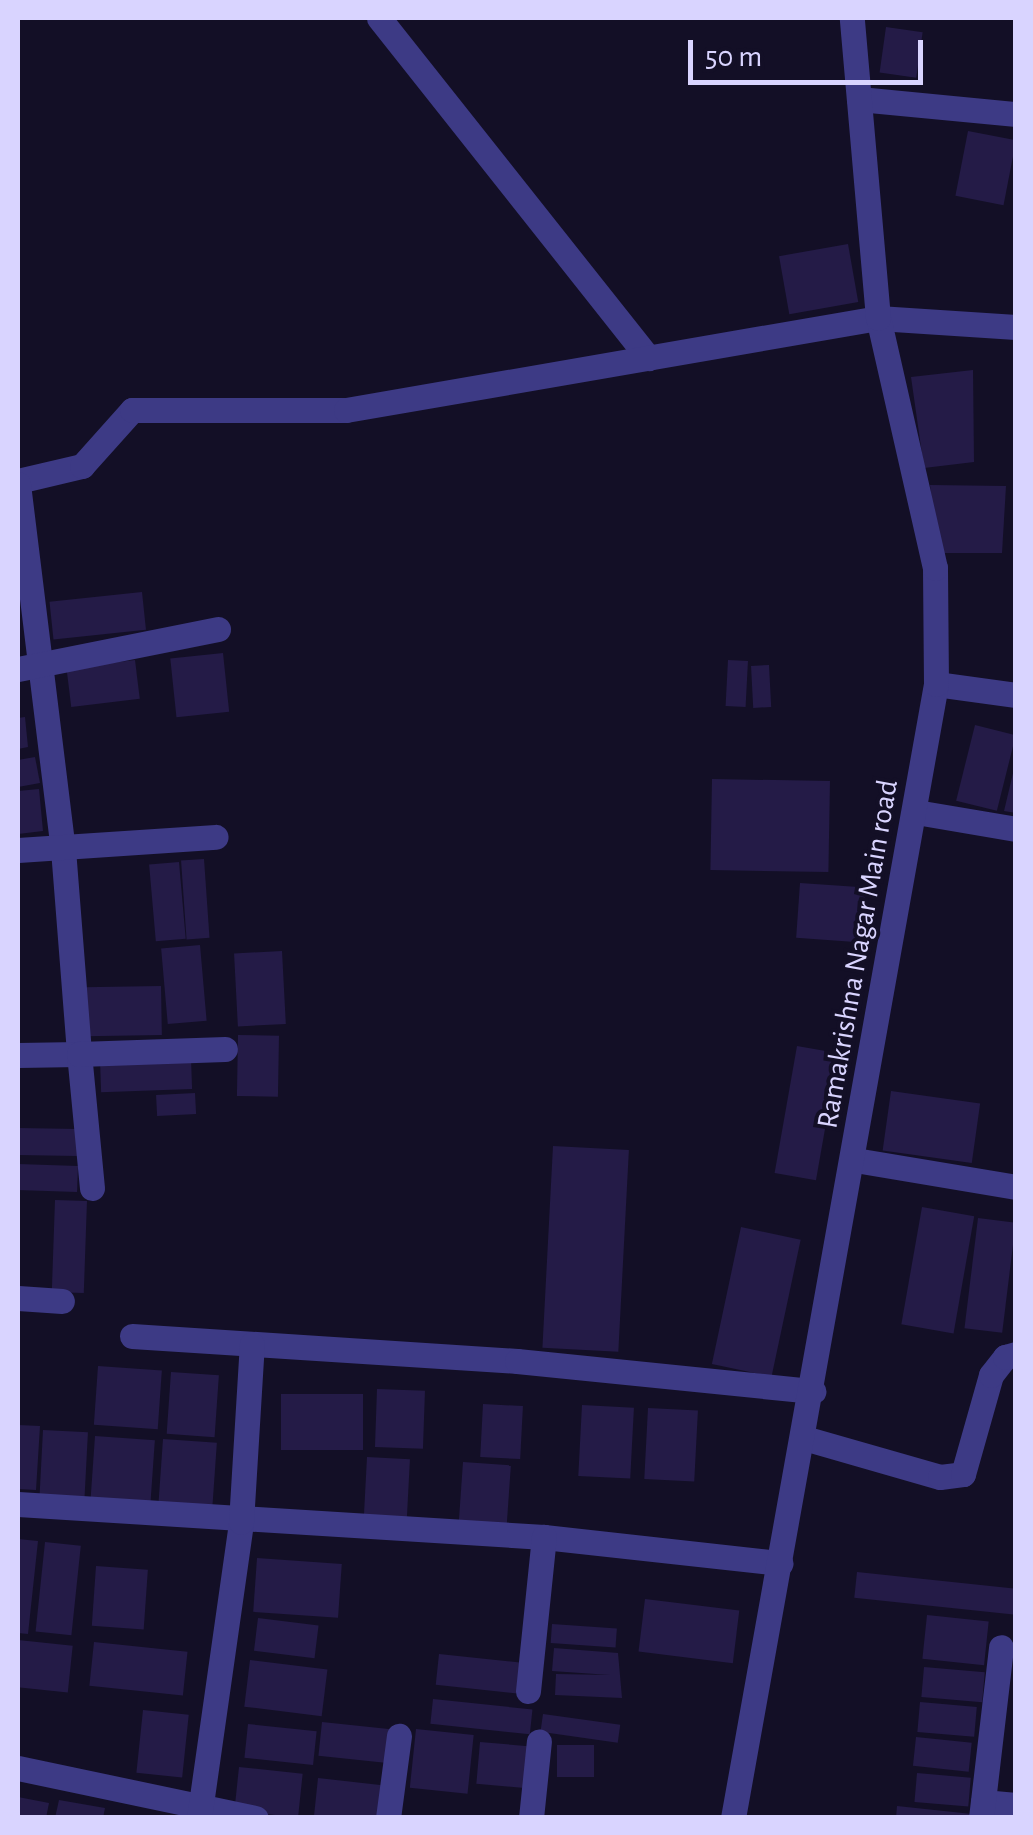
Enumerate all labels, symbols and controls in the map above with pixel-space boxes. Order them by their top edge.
scale bar [693,20,928,82]
text: 50 m [705,42,762,72]
street label: Ramakrishna Nagar Main road [810,777,906,1131]

